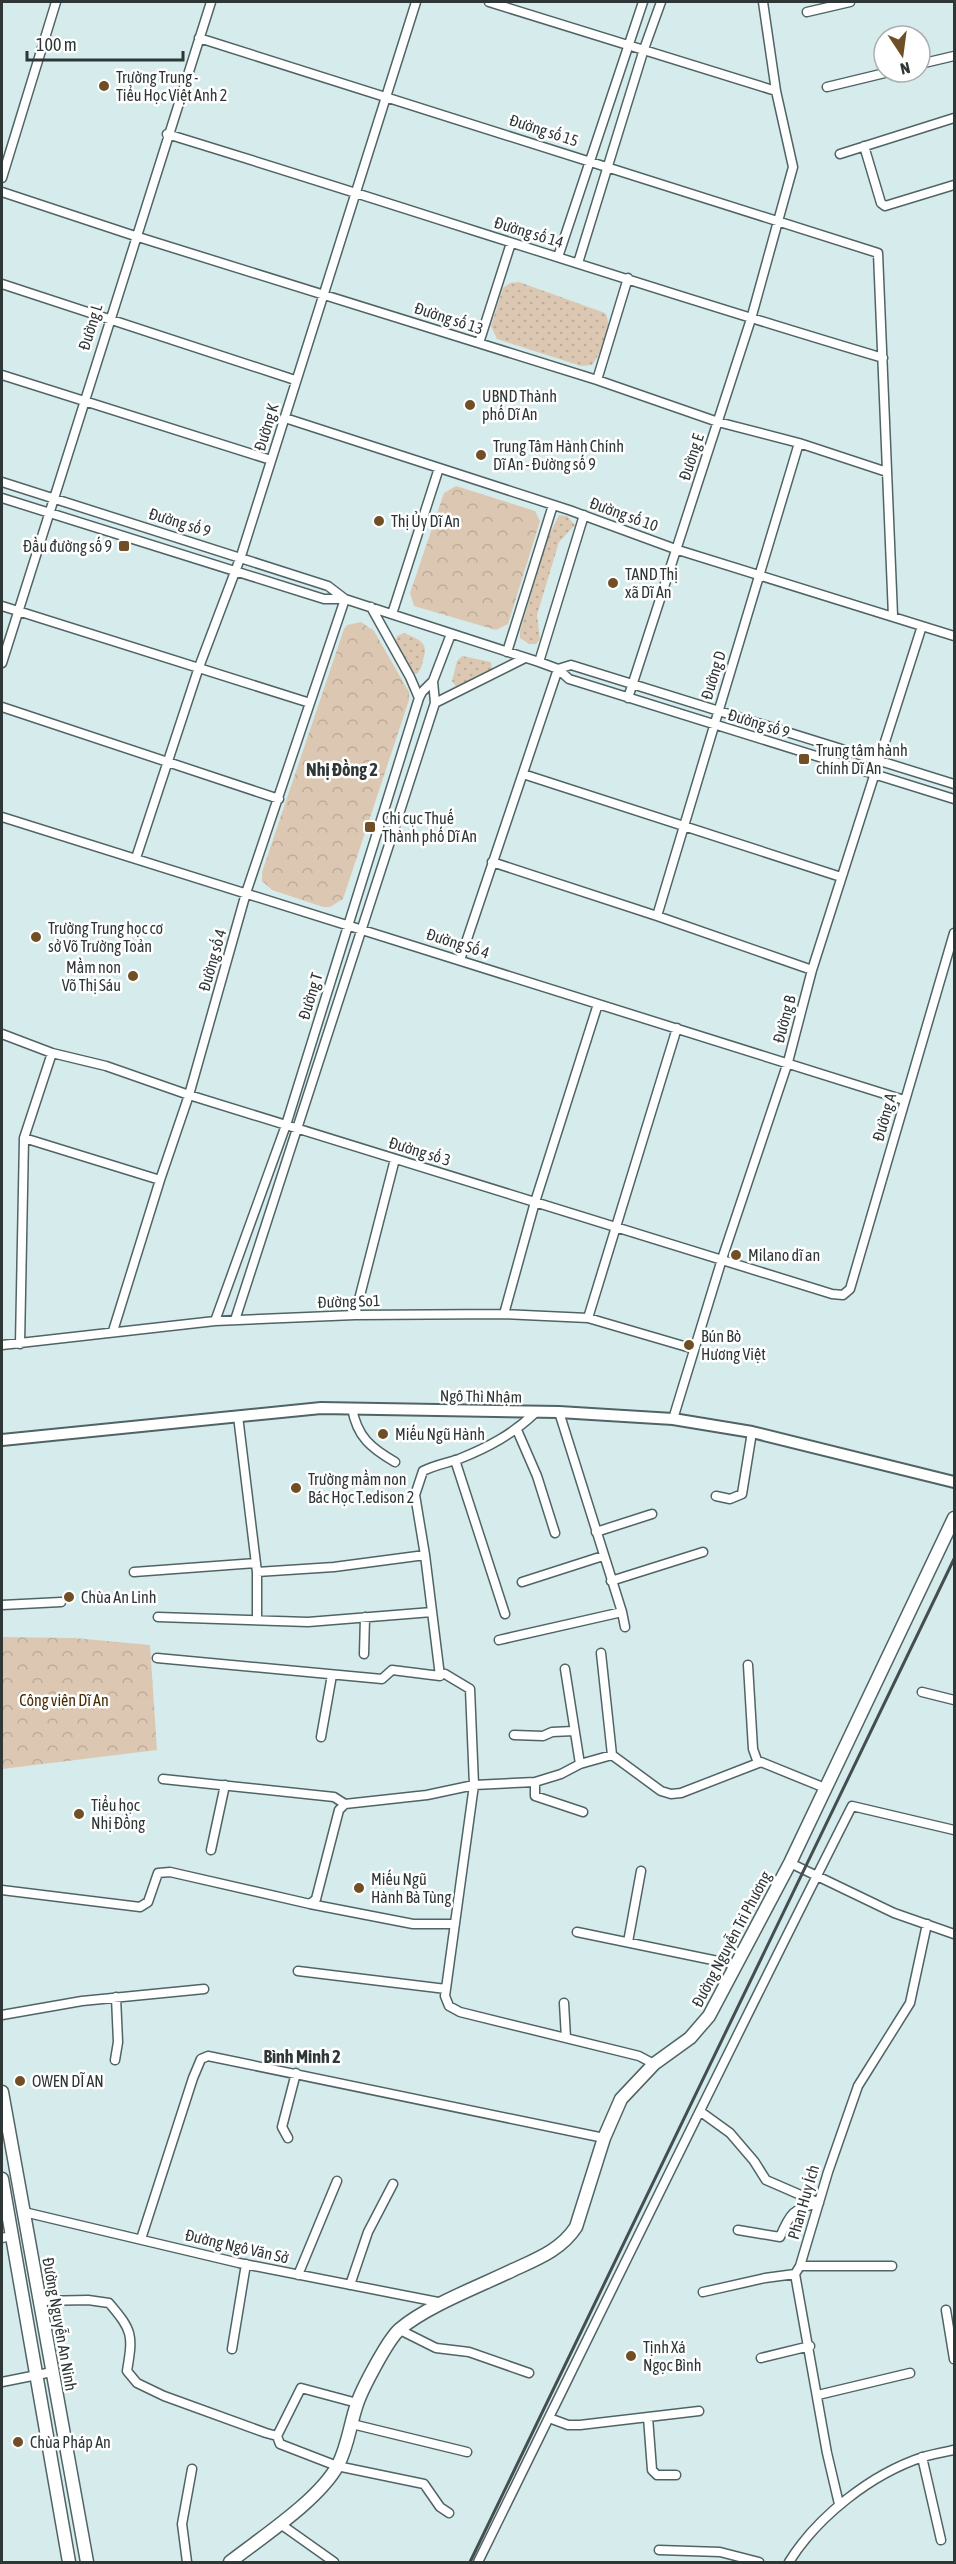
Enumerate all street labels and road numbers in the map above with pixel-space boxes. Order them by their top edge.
street label: Đường số 15 [507,109,581,151]
street label: Đường số 14 [492,212,566,252]
street label: Đường số 13 [412,297,486,339]
street label: Đường L [74,301,107,353]
street label: Đường K [250,401,283,453]
street label: Đường E [675,431,708,483]
street label: Đường số 10 [587,492,661,536]
street label: Đường số 9 [147,503,213,541]
street label: Đường D [697,648,730,702]
street label: Đường số 9 [726,704,792,742]
street label: Đường Số 4 [424,923,492,963]
street label: Đường số 4 [194,927,230,993]
street label: Đường T [294,970,327,1022]
street label: Đường B [769,993,800,1045]
street label: Đường A [869,1091,900,1143]
street label: Đường số 3 [387,1132,453,1170]
street label: Đường So1 [317,1291,381,1312]
street label: Ngô Thì Nhậm [440,1386,522,1407]
street label: Đường Nguyễn Tri Phương [688,1868,775,2010]
street label: Phan Huy Ích [784,2163,823,2242]
street label: Đường Ngô Văn Sở [183,2225,291,2268]
street label: Đường Nguyễn An Ninh [38,2256,81,2392]

